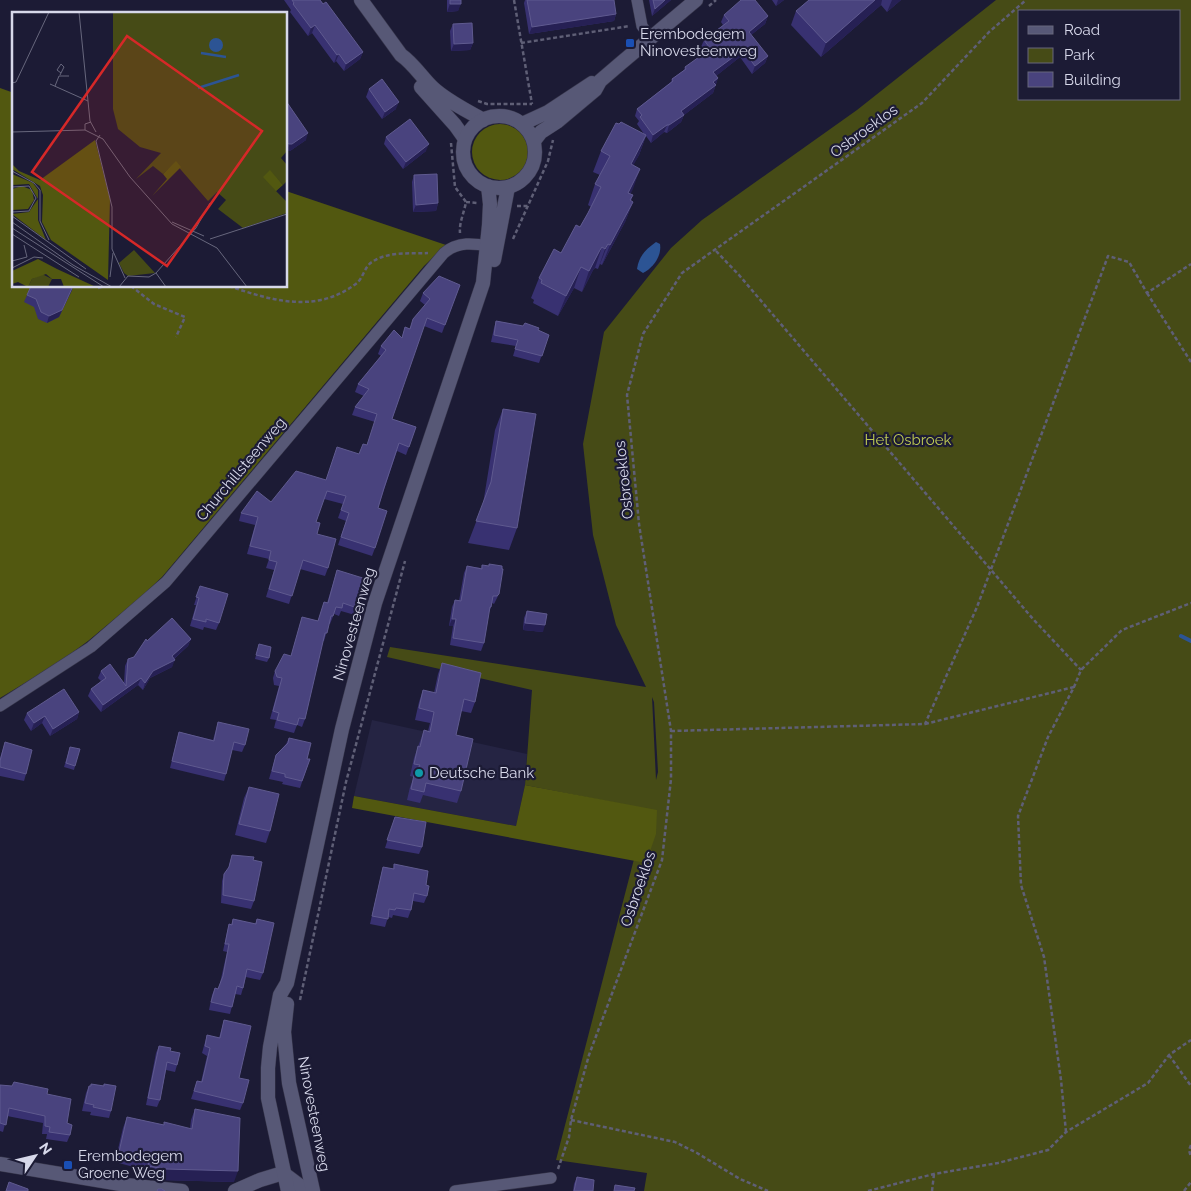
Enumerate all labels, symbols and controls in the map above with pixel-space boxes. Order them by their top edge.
legend [1018,10,1181,100]
inset map [12,12,288,288]
text: Road [1064,21,1100,39]
place label: Erembodegem Ninovesteenweg [640,25,757,60]
marker: Erembodegem Ninovesteenweg [624,37,636,49]
text: Park [1064,46,1095,64]
text: Building [1064,71,1121,89]
street label: Osbroeklos [827,101,901,161]
street label: Churchillsteenweg [192,414,290,524]
park label: Het Osbroek [865,431,952,449]
street label: Osbroeklos [611,440,637,520]
street label: Ninovesteenweg [329,565,379,683]
place label: Deutsche Bank [429,764,534,782]
marker: Deutsche Bank [413,767,425,779]
street label: Osbroeklos [617,849,659,929]
street label: Ninovesteenweg [294,1055,334,1173]
north arrow [10,1131,60,1181]
text: N [36,1140,55,1158]
place label: Erembodegem Groene Weg [78,1147,183,1182]
marker: Erembodegem Groene Weg [62,1159,74,1171]

